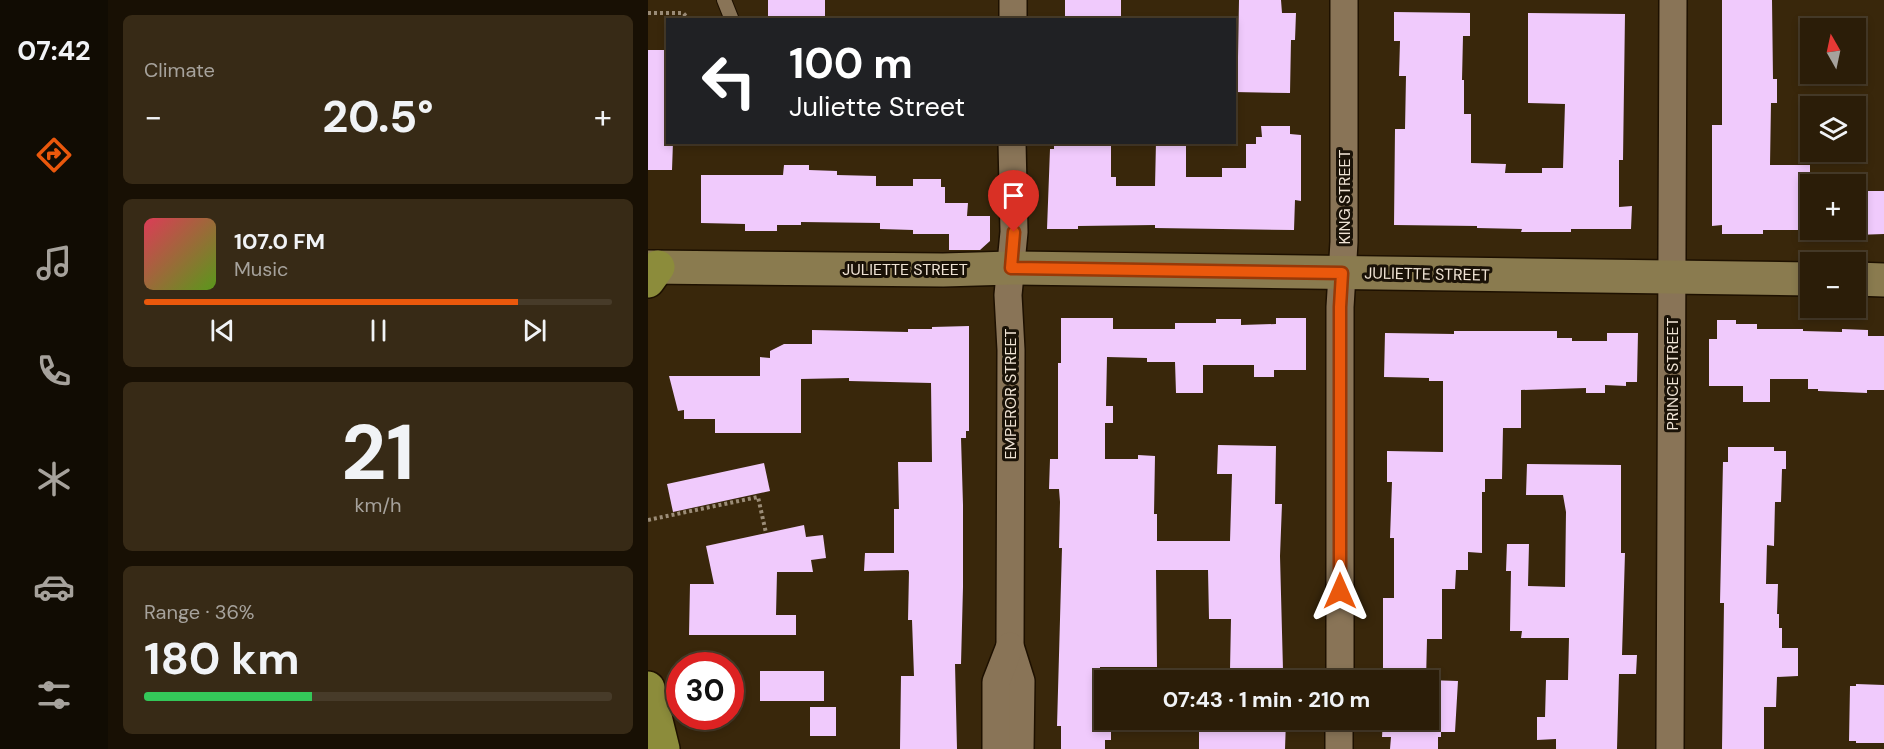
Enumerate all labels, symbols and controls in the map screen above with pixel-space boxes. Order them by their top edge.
north arrow [1800,18,1866,84]
map controls [1800,18,1866,318]
text: 07:42 [17,33,91,68]
text: 100 m [789,36,913,91]
icon: left [690,42,768,120]
text: Climate [144,57,215,83]
text: 20.5° [322,87,434,146]
text: Juliette Street [789,89,965,124]
text: − [144,95,162,138]
text: + [594,95,612,138]
button: layers [1800,96,1866,162]
icon: directions [33,134,75,176]
street label: KING STREET [1334,149,1355,245]
pin [988,170,1039,232]
button: + [1800,174,1866,240]
icon: arrive [997,179,1030,212]
text: 107.0 FM [234,227,325,256]
icon: music [33,242,75,284]
button: − [1800,252,1866,318]
text: Music [234,256,289,282]
street label: JULIETTE STREET [842,259,968,280]
street label: JULIETTE STREET [1364,262,1490,286]
icon: previous [206,314,239,347]
icon: pause [362,314,395,347]
icon: next [518,314,551,347]
street label: PRINCE STREET [1662,318,1683,430]
street label: EMPEROR STREET [1000,328,1021,460]
icon: phone [33,350,75,392]
text: 21 [341,402,415,503]
icon: climate [33,458,75,500]
text: km/h [354,492,402,518]
position arrow [1308,559,1372,623]
icon: car [33,566,75,608]
text: Range · 36% [144,599,254,625]
text: 180 km [144,629,299,688]
speed limit sign: 30 [666,652,744,730]
icon: filters [33,674,75,716]
text: 07:43 · 1 min · 210 m [1163,685,1370,714]

